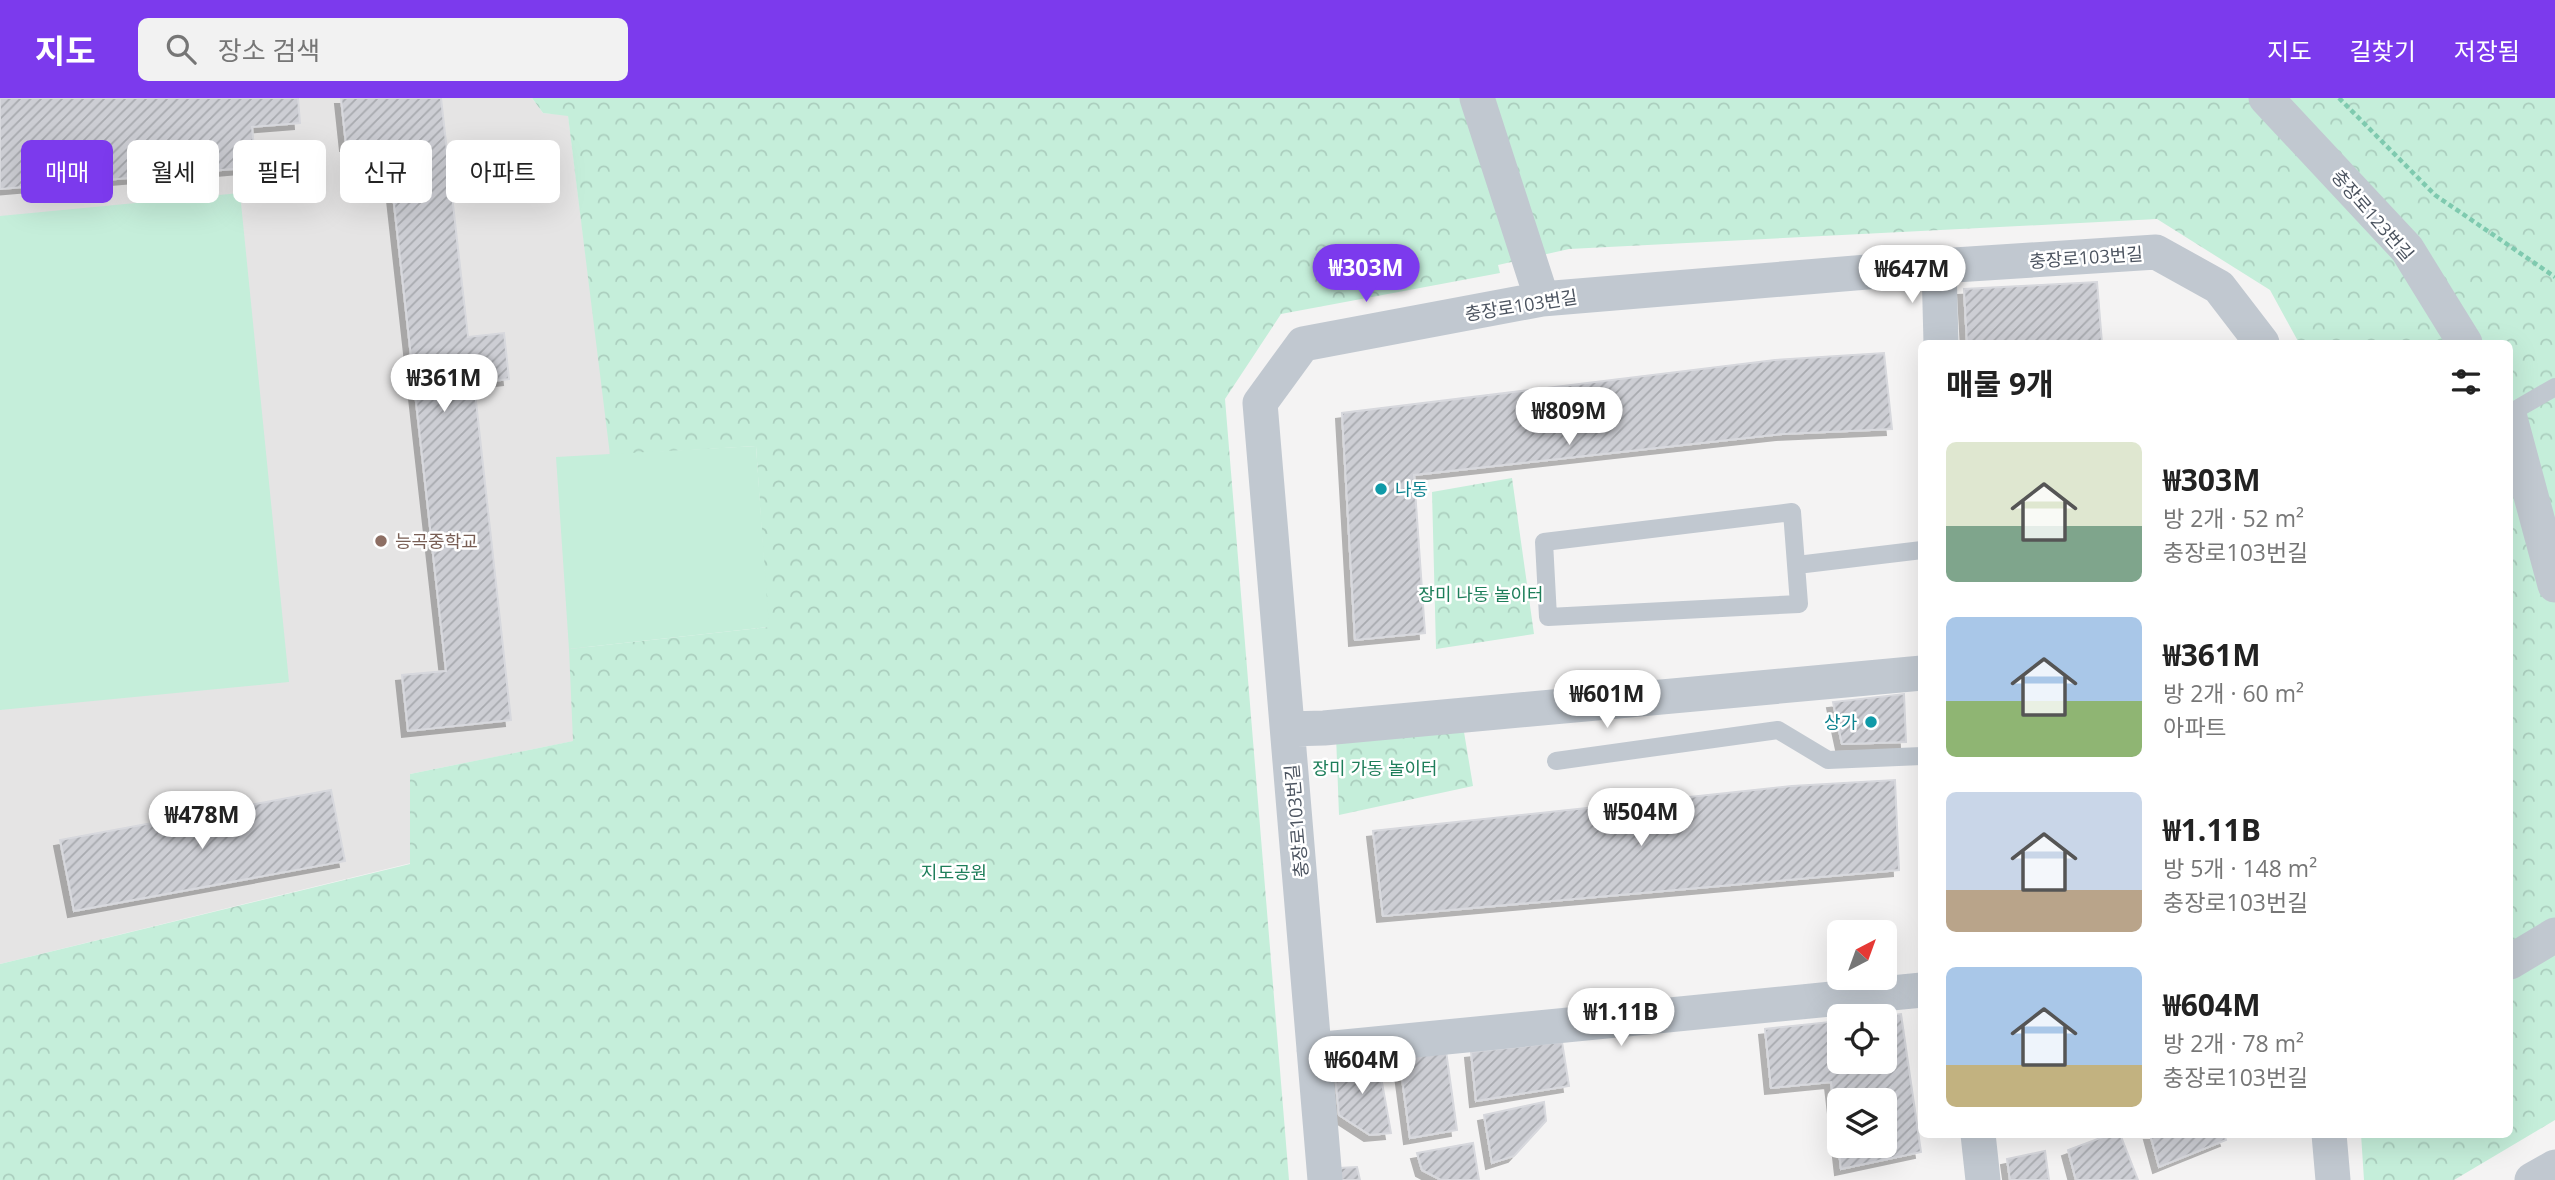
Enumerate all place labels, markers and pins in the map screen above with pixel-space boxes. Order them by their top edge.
pin: ₩303M [1317,244,1415,304]
pin: ₩647M [1863,246,1961,305]
pin: ₩361M [395,354,493,414]
pin: ₩809M [1520,388,1618,447]
place label: 나동 [1395,477,1428,501]
marker: 나동 [1373,481,1389,497]
place label: 능곡중학교 [395,529,478,553]
marker: 능곡중학교 [373,533,389,549]
pin: ₩601M [1558,670,1656,730]
place label: 상가 [1824,710,1857,734]
marker: 상가 [1863,714,1879,730]
pin: ₩504M [1592,788,1690,848]
pin: ₩478M [153,792,251,851]
pin: ₩1.11B [1564,988,1678,1048]
pin: ₩604M [1313,1037,1411,1096]

